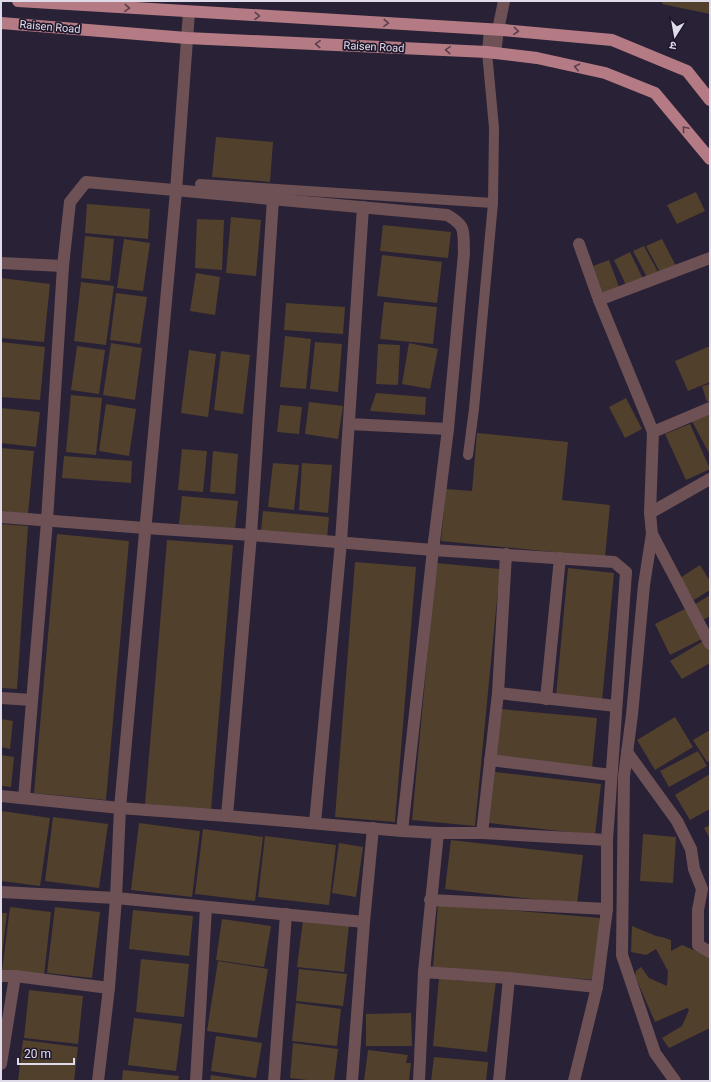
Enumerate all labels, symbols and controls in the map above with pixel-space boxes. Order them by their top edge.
one-way arrow [124,4,130,13]
one-way arrow [254,12,260,20]
north arrow [655,16,695,56]
street label: Raisen Road [19,18,81,36]
one-way arrow [383,19,389,28]
one-way arrow [513,27,519,36]
text: उ [668,38,678,52]
street label: Raisen Road [343,39,405,55]
one-way arrow [315,40,321,49]
one-way arrow [445,46,451,54]
one-way arrow [574,63,580,71]
one-way arrow [683,127,690,134]
scale bar [18,1040,74,1066]
text: 20 m [24,1047,51,1061]

